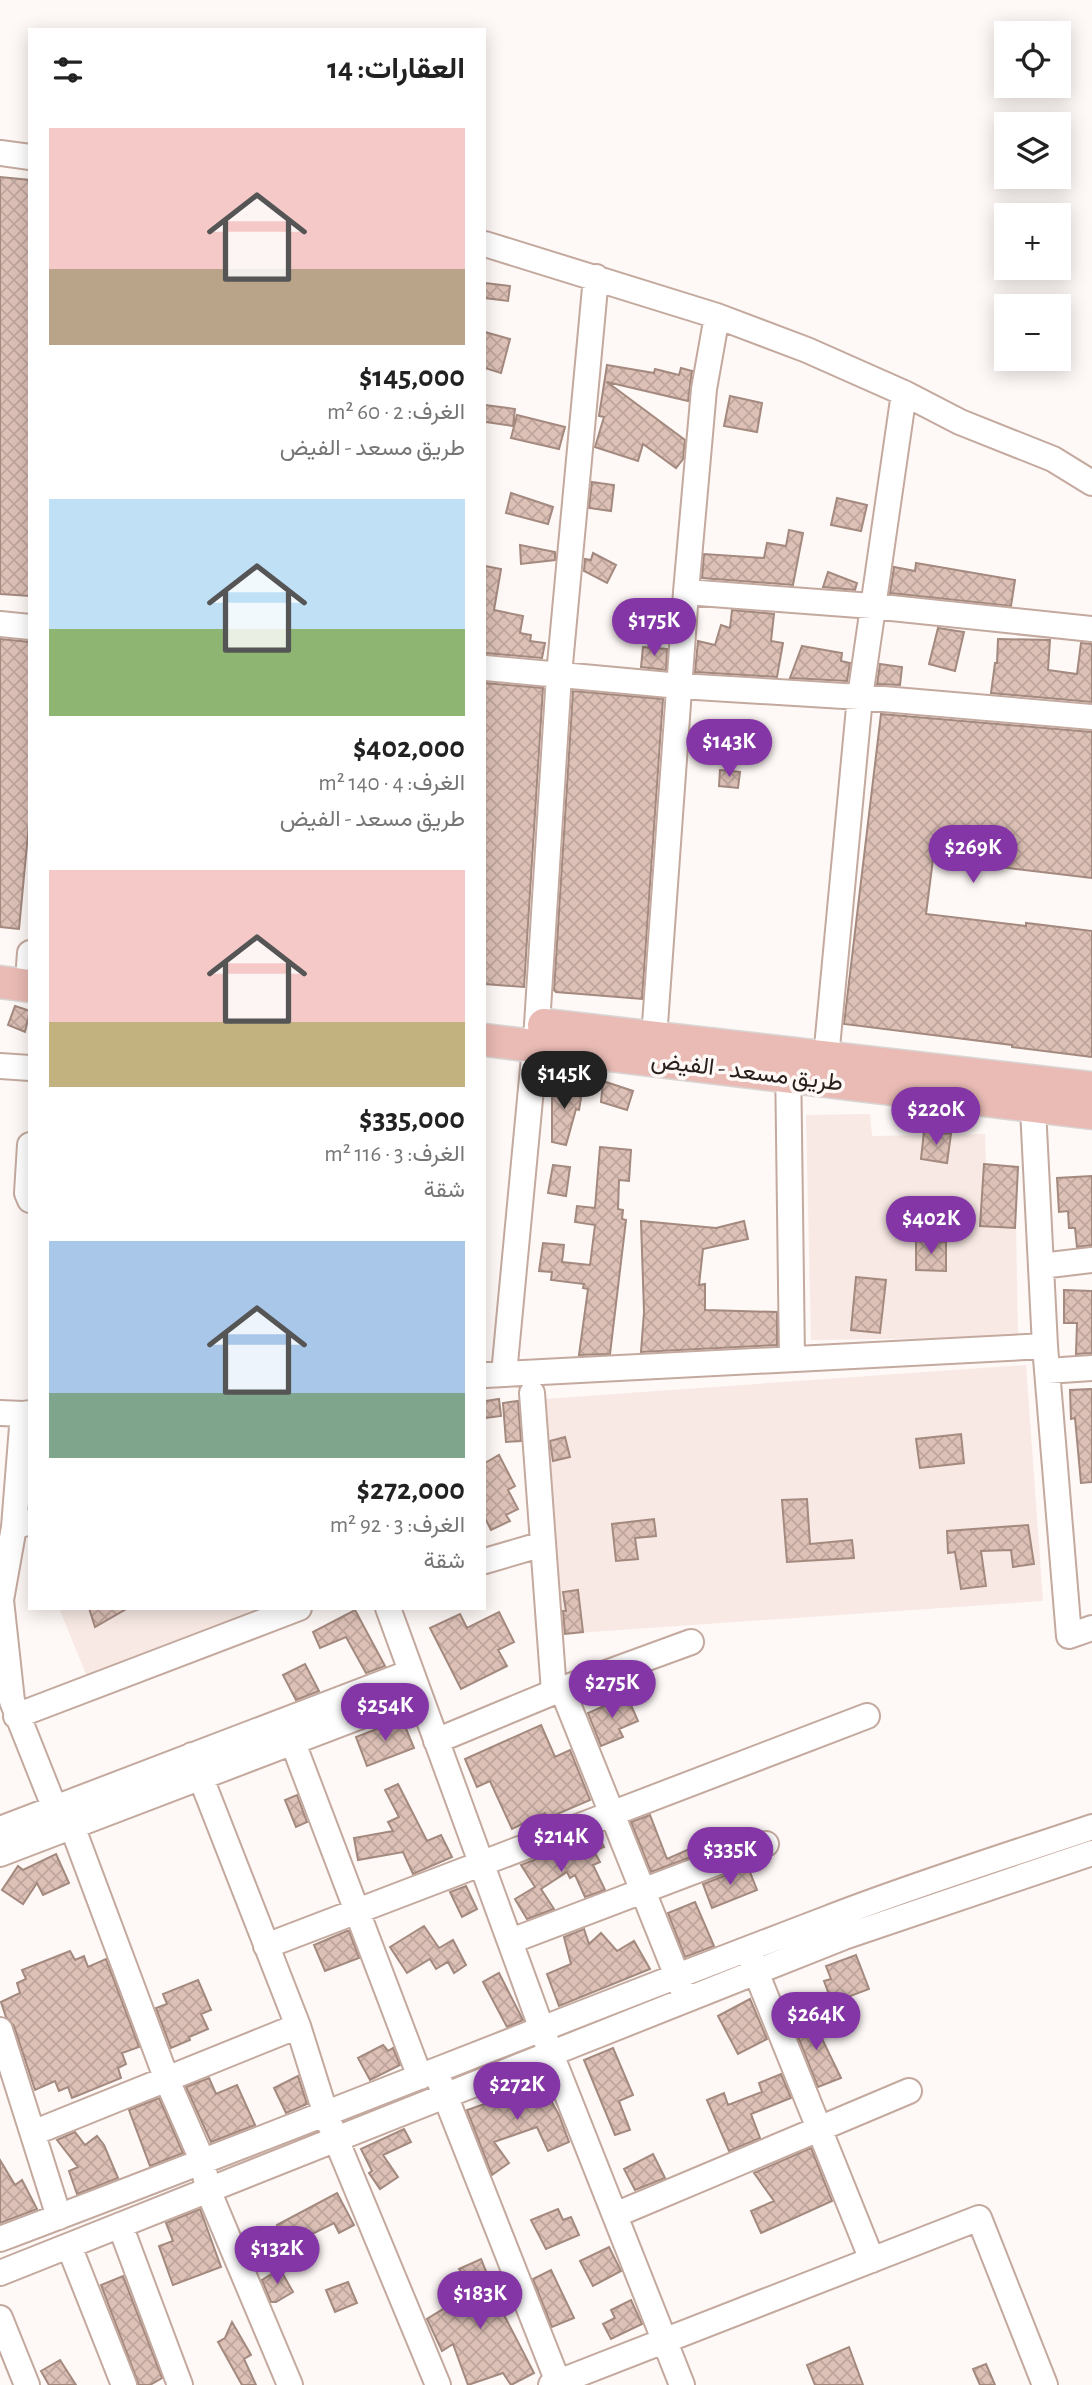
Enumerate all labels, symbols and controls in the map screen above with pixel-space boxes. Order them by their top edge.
map controls [994,21,1071,371]
button: locate [994,21,1071,98]
icon: filters [49,51,87,89]
text: العقارات: 14 [327,54,465,84]
button: layers [994,112,1071,189]
icon: home [194,174,320,300]
button: + [994,203,1071,280]
button: − [994,294,1071,371]
text: $145,000 [359,362,465,392]
text: الغرف: 2 · 60 m² [327,401,465,424]
text: طريق مسعد - الفيض [280,437,465,460]
icon: home [194,545,320,671]
pin: $175K [605,598,703,658]
text: $175K [628,609,680,632]
pin: $143K [680,720,778,779]
text: $143K [702,730,756,753]
text: $402,000 [353,733,465,763]
text: الغرف: 4 · 140 m² [318,772,465,795]
text: طريق مسعد - الفيض [280,808,465,831]
pin: $269K [924,826,1022,885]
text: $269K [945,836,1001,859]
icon: home [194,916,320,1042]
street label: طريق مسعد - الفيض [649,1048,844,1098]
pin: $145K [515,1052,613,1111]
text: $145K [537,1062,591,1085]
pin: $220K [887,1088,985,1147]
text: $220K [907,1098,965,1121]
text: $335,000 [359,1104,465,1134]
text: الغرف: 3 · 116 m² [324,1143,465,1166]
text: شقة [423,1179,465,1202]
pin: $402K [882,1196,980,1256]
text: $402K [902,1207,960,1230]
icon: home [194,1287,320,1413]
text: $272,000 [357,1475,465,1505]
text: الغرف: 3 · 92 m² [330,1514,465,1537]
text: شقة [423,1550,465,1573]
pin: $275K [563,1660,661,1720]
text: $275K [585,1671,639,1694]
pin: $254K [336,1684,434,1743]
text: $254K [357,1694,413,1717]
pin: $214K [512,1814,610,1874]
text: $214K [534,1825,588,1848]
pin: $335K [681,1828,779,1887]
text: $335K [703,1838,757,1861]
pin: $264K [767,1993,865,2052]
text: $264K [787,2003,845,2026]
pin: $272K [468,2062,566,2122]
text: $272K [489,2073,545,2096]
pin: $132K [228,2226,326,2286]
text: $132K [251,2237,303,2260]
pin: $183K [431,2272,529,2331]
text: $183K [453,2282,507,2305]

